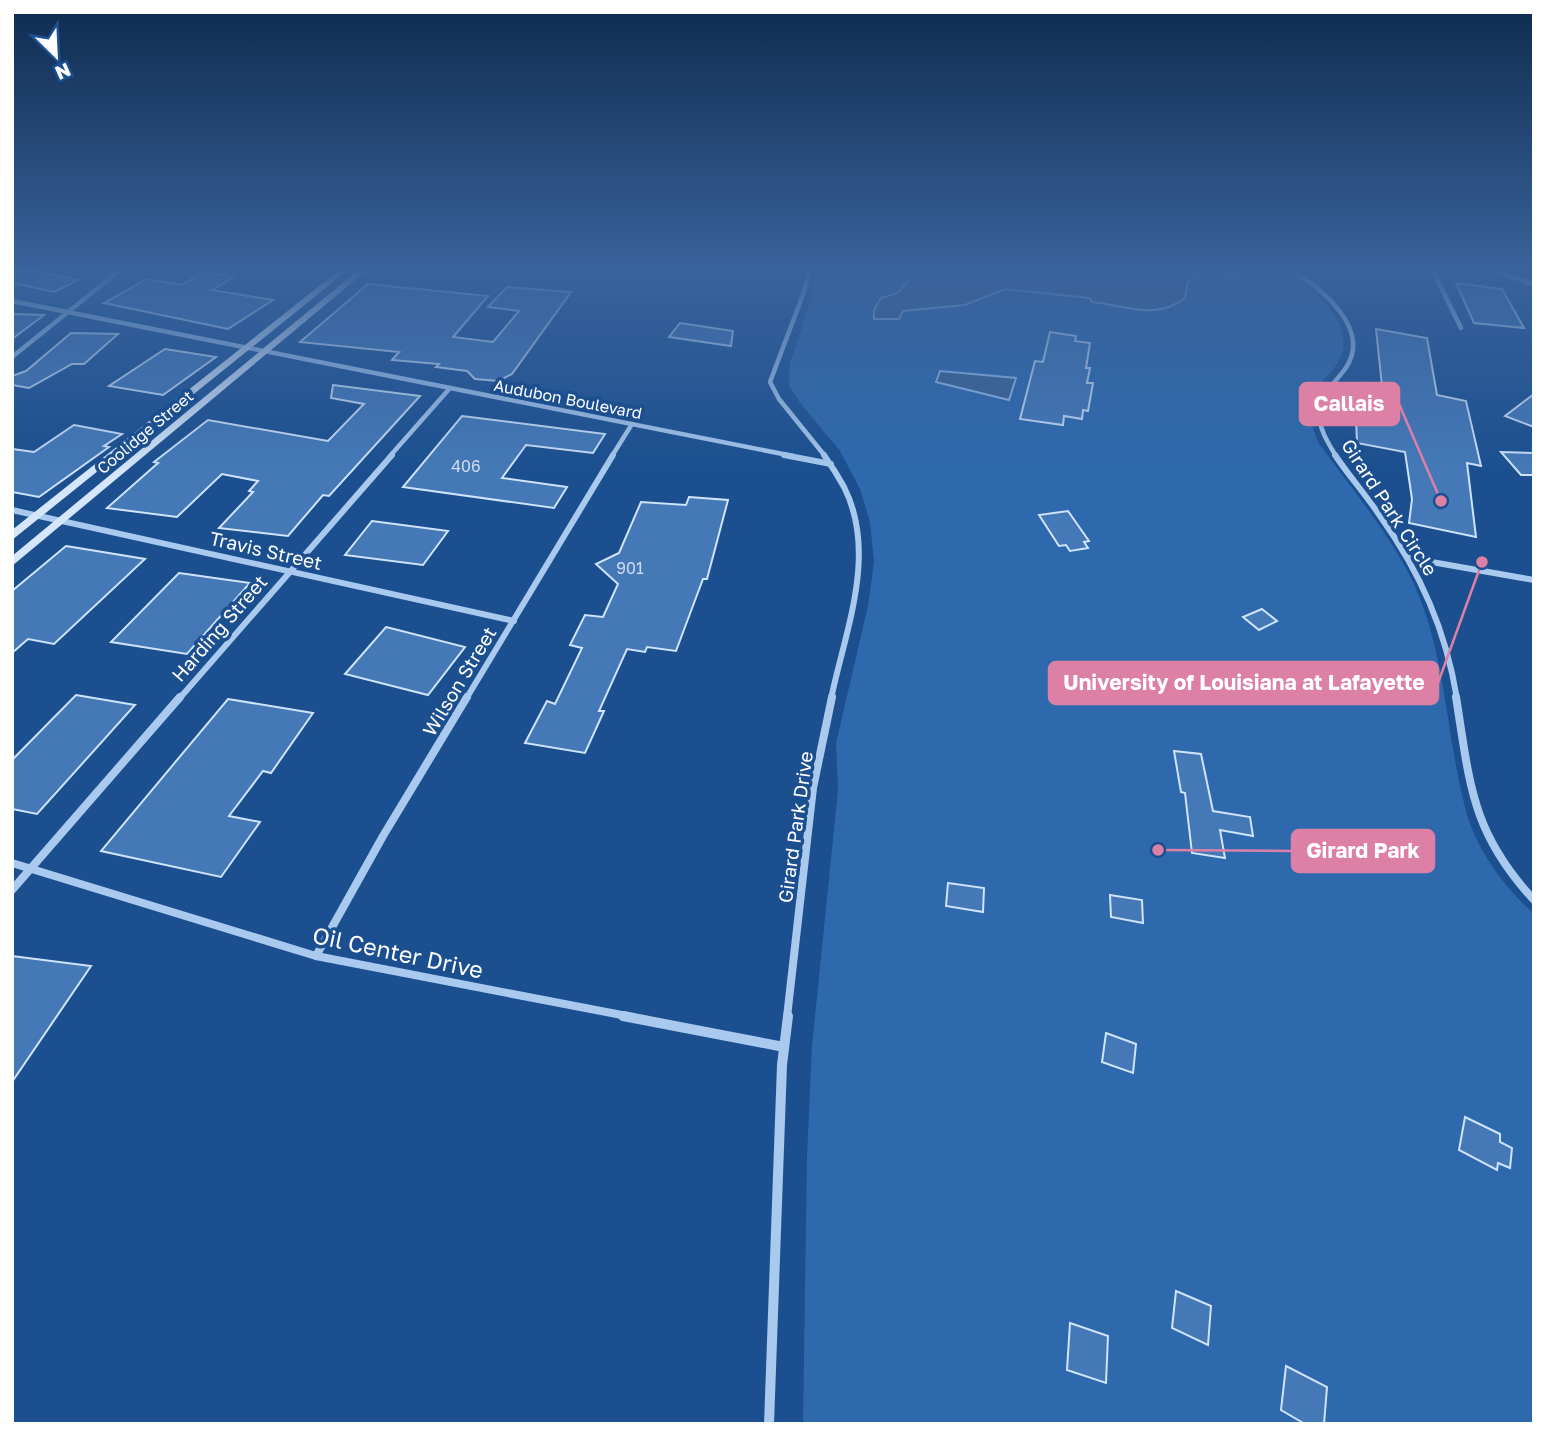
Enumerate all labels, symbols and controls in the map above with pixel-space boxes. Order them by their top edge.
north arrow [21,21,91,91]
text: N [52,59,74,85]
street label: Audubon Boulevard [492,375,644,423]
callout: Callais [1300,383,1399,425]
street label: Coolidge Street [93,386,197,478]
text: Callais [1314,390,1385,416]
street label: Girard Park Circle [1337,434,1443,580]
house number: 406 [451,456,481,476]
street label: Travis Street [208,526,324,574]
house number: 901 [616,558,644,578]
street label: Harding Street [167,570,271,686]
street label: Wilson Street [417,622,501,740]
callout: University of Louisiana at Lafayette [1049,662,1438,704]
text: University of Louisiana at Lafayette [1063,669,1425,695]
street label: Girard Park Drive [773,750,817,904]
callout: Girard Park [1292,830,1434,872]
text: Girard Park [1306,837,1420,863]
street label: Oil Center Drive [310,920,486,984]

